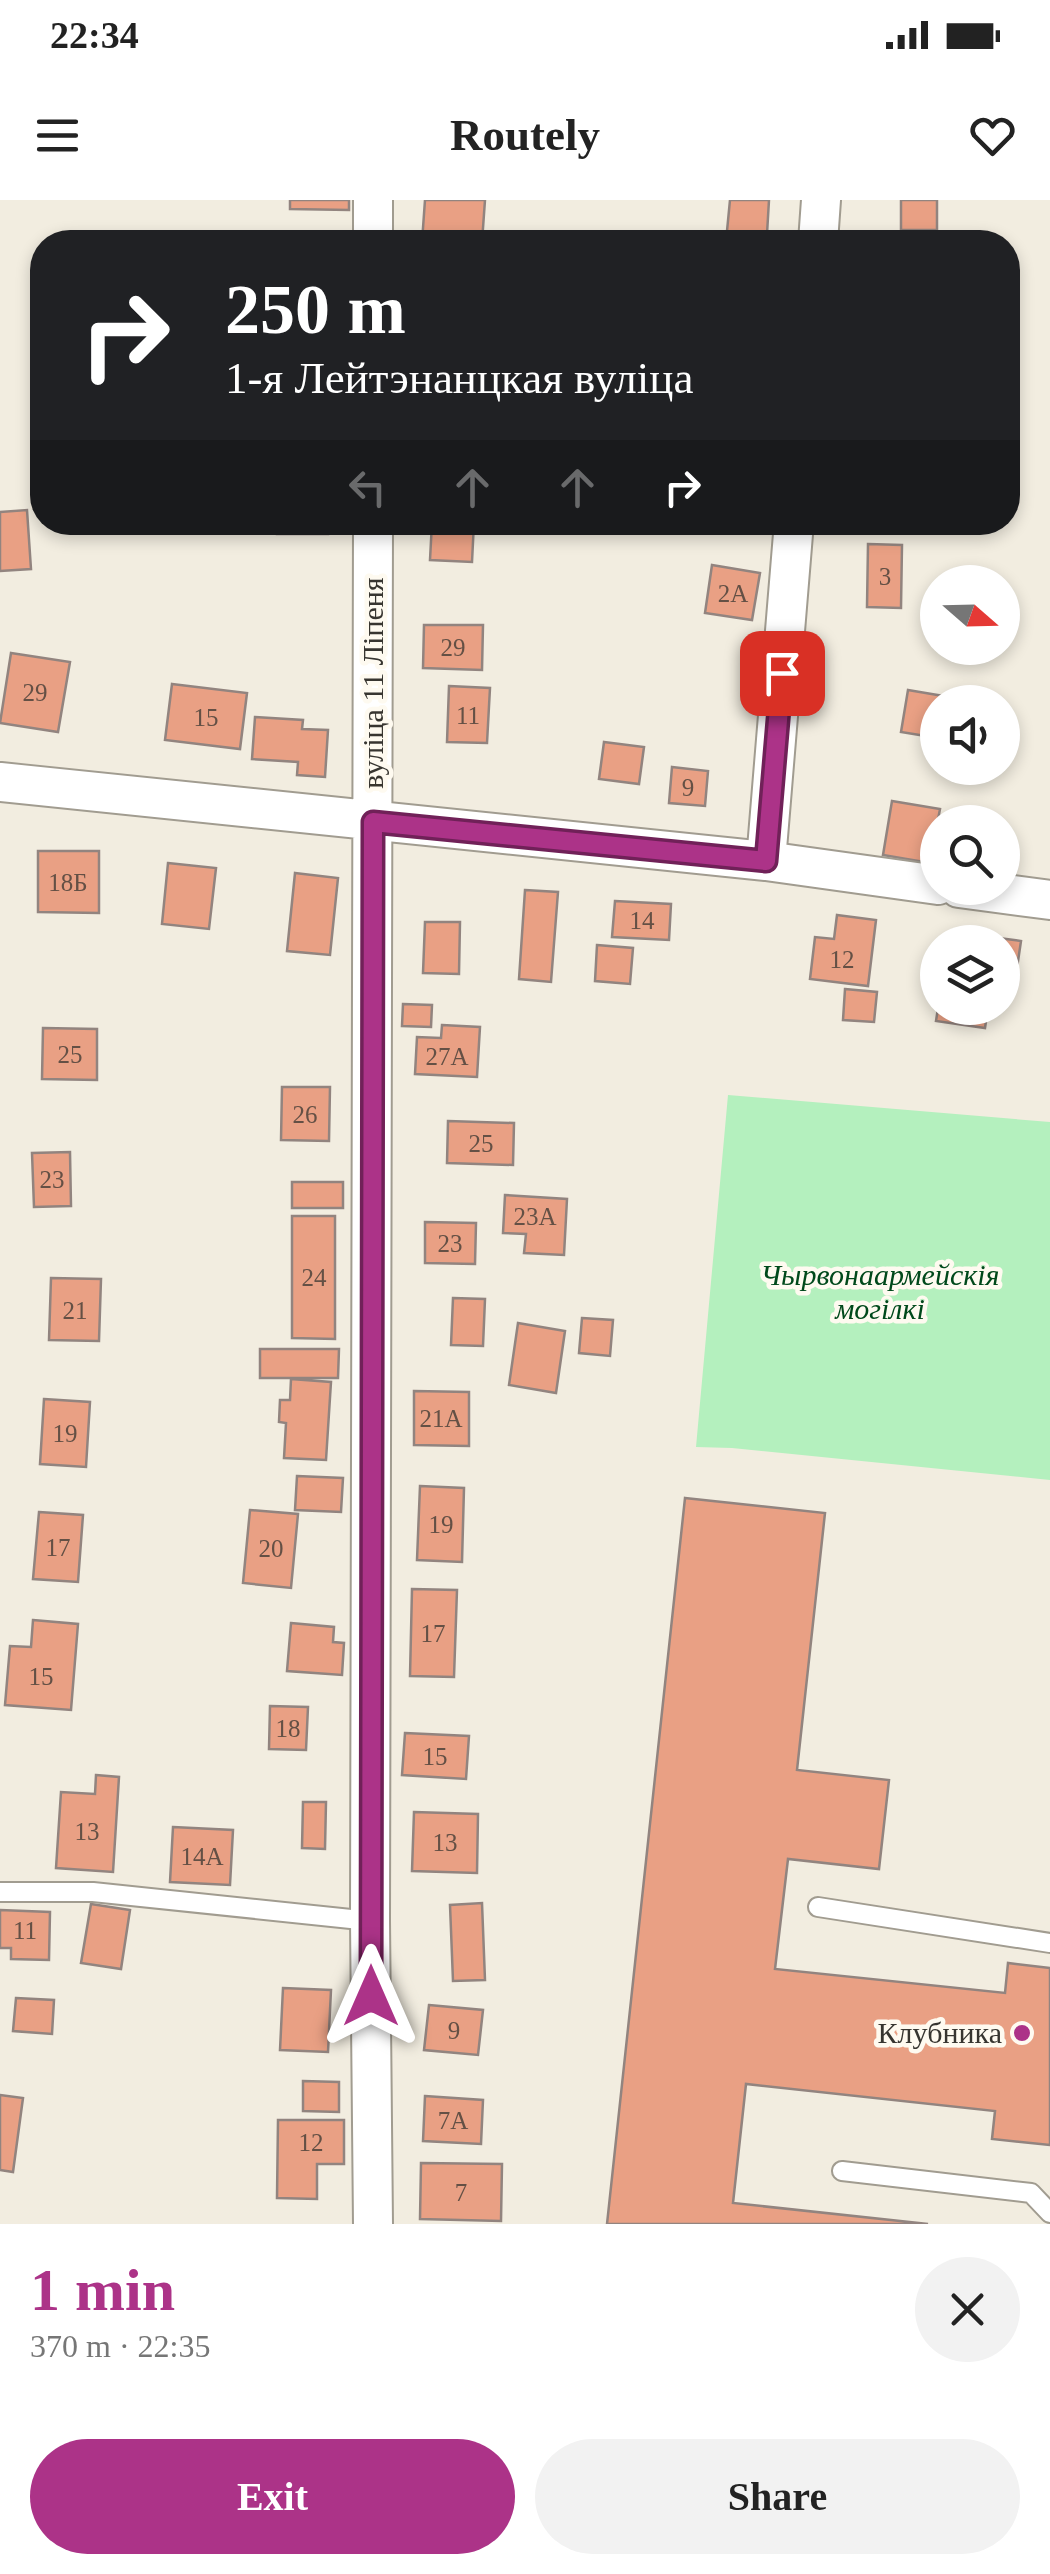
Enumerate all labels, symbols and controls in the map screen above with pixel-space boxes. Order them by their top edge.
text: 22:34 [50,14,139,56]
icon: menu [30,108,85,163]
icon: heart [965,108,1020,163]
text: Routely [450,110,600,160]
icon: right [60,270,190,400]
text: 250 m [225,271,406,348]
text: 1-я Лейтэнанцкая вуліца [225,353,693,403]
icon: left [340,460,395,515]
icon: ahead [445,460,500,515]
icon: ahead [550,460,605,515]
icon: right [655,460,710,515]
house number: 3 [879,563,891,590]
north arrow [920,565,1020,665]
map controls [920,565,1020,1025]
street label: вуліца 11 Ліпеня [356,577,389,789]
house number: 2А [718,580,748,607]
pin [740,631,825,716]
house number: 29 [441,634,466,661]
icon: arrive [755,646,810,701]
house number: 29 [23,679,48,706]
button: sound [920,685,1020,785]
house number: 11 [456,702,480,729]
house number: 15 [194,704,219,731]
house number: 9 [682,774,694,801]
button: search [920,805,1020,905]
house number: 18Б [48,869,88,896]
house number: 14 [630,907,655,934]
button: layers [920,925,1020,1025]
house number: 12 [830,946,855,973]
house number: 25 [58,1041,83,1068]
house number: 27А [425,1043,469,1070]
house number: 26 [293,1101,318,1128]
house number: 25 [469,1130,494,1157]
house number: 23 [40,1166,65,1193]
house number: 23А [513,1203,557,1230]
house number: 23 [438,1230,463,1257]
park label: Чырвонаармейскія могілкі [760,1258,1000,1325]
house number: 24 [302,1264,327,1291]
house number: 21 [63,1297,88,1324]
house number: 21А [419,1405,463,1432]
house number: 19 [53,1420,78,1447]
house number: 19 [429,1511,454,1538]
house number: 17 [46,1534,71,1561]
house number: 20 [259,1535,284,1562]
house number: 17 [421,1620,446,1647]
house number: 15 [29,1663,54,1690]
house number: 18 [276,1715,301,1742]
house number: 15 [423,1743,448,1770]
house number: 13 [75,1818,100,1845]
house number: 13 [433,1829,458,1856]
house number: 14А [180,1843,224,1870]
house number: 11 [13,1917,37,1944]
position arrow [319,1944,423,2048]
place label: Клубника [878,2016,1002,2049]
house number: 9 [448,2017,460,2044]
marker: Клубника [1011,2022,1033,2044]
house number: 7А [438,2107,468,2134]
house number: 12 [299,2129,324,2156]
house number: 7 [455,2179,467,2206]
text: 1 min [30,2257,175,2323]
button: close [915,2257,1020,2362]
text: 370 m · 22:35 [30,2328,210,2364]
button: Exit [30,2439,515,2554]
button: Share [535,2439,1020,2554]

